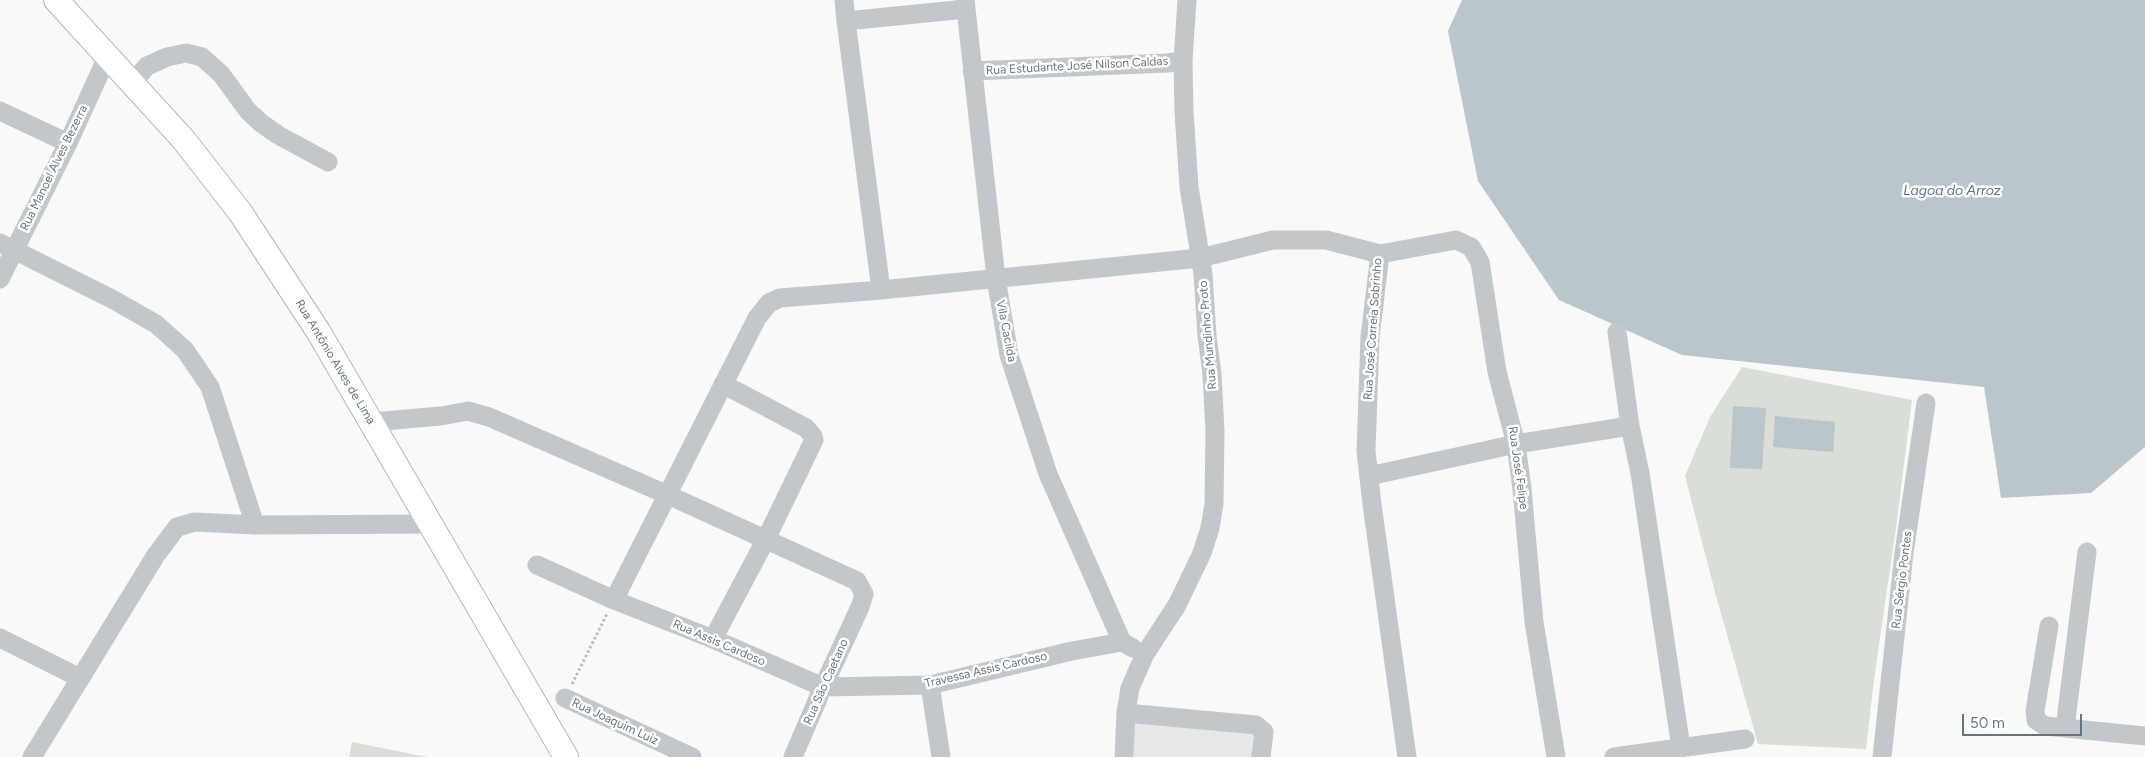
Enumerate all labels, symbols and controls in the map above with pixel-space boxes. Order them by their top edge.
street label: Rua Estudante José Nilson Caldas [986,54,1168,78]
street label: Rua Manoel Alves Bezerra [17,103,91,233]
water label: Lagoa do Arroz [1903,183,2001,199]
street label: Rua José Correia Sobrinho [1361,258,1385,400]
street label: Rua Mundinho Proto [1196,280,1220,390]
street label: Rua Antônio Alves de Lima [292,297,378,427]
street label: Vila Cacilda [993,299,1019,363]
street label: Rua José Felipe [1505,426,1531,510]
street label: Rua Sérgio Pontes [1889,530,1915,630]
street label: Rua Assis Cardoso [670,617,768,669]
street label: Rua São Caetano [801,637,851,727]
street label: Travessa Assis Cardoso [923,649,1049,691]
street label: Rua Joaquim Luiz [569,696,661,748]
scale bar [1965,704,2085,736]
text: 50 m [1970,714,2005,732]

